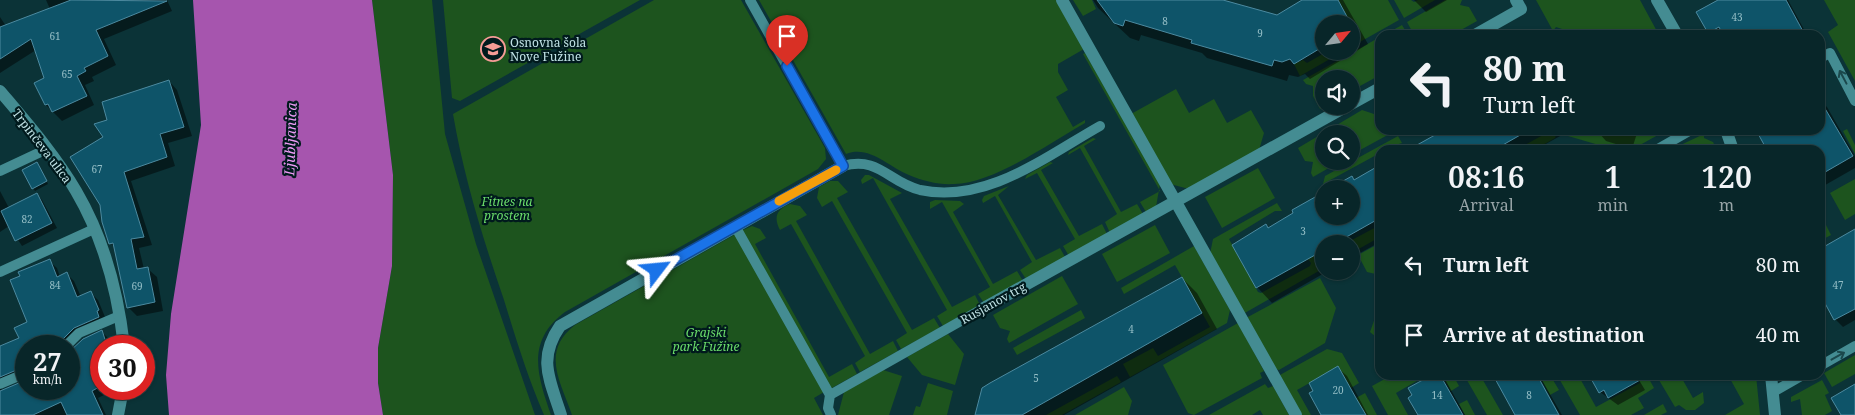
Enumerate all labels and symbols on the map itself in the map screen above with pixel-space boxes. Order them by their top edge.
house number: 43 [1731,10,1743,24]
house number: 8 [1162,14,1168,28]
pin [766,15,808,66]
north arrow [1315,15,1360,60]
house number: 9 [1257,26,1263,40]
house number: 61 [49,29,61,43]
place label: Osnovna šola Nove Fužine [510,34,587,65]
school or university icon: Osnovna šola Nove Fužine [480,36,506,62]
house number: 65 [61,67,73,81]
one-way arrow [1837,70,1847,85]
water label: Ljubljanica [279,101,301,177]
street label: Trpinčeva ulica [8,105,76,187]
house number: 67 [91,162,103,176]
park label: Fitnes na prostem [480,193,533,224]
house number: 82 [21,212,33,226]
house number: 3 [1300,224,1306,238]
position arrow [630,243,682,295]
house number: 84 [49,278,61,292]
street label: Rusjanov trg [957,278,1029,328]
house number: 47 [1832,278,1844,292]
house number: 69 [131,279,143,293]
house number: 4 [1128,322,1134,336]
park label: Grajski park Fužine [672,324,739,355]
speed limit sign: 30 [90,335,155,400]
one-way arrow [1830,351,1845,361]
house number: 5 [1033,371,1039,385]
house number: 20 [1332,383,1344,397]
house number: 14 [1431,388,1443,402]
house number: 8 [1526,388,1532,402]

